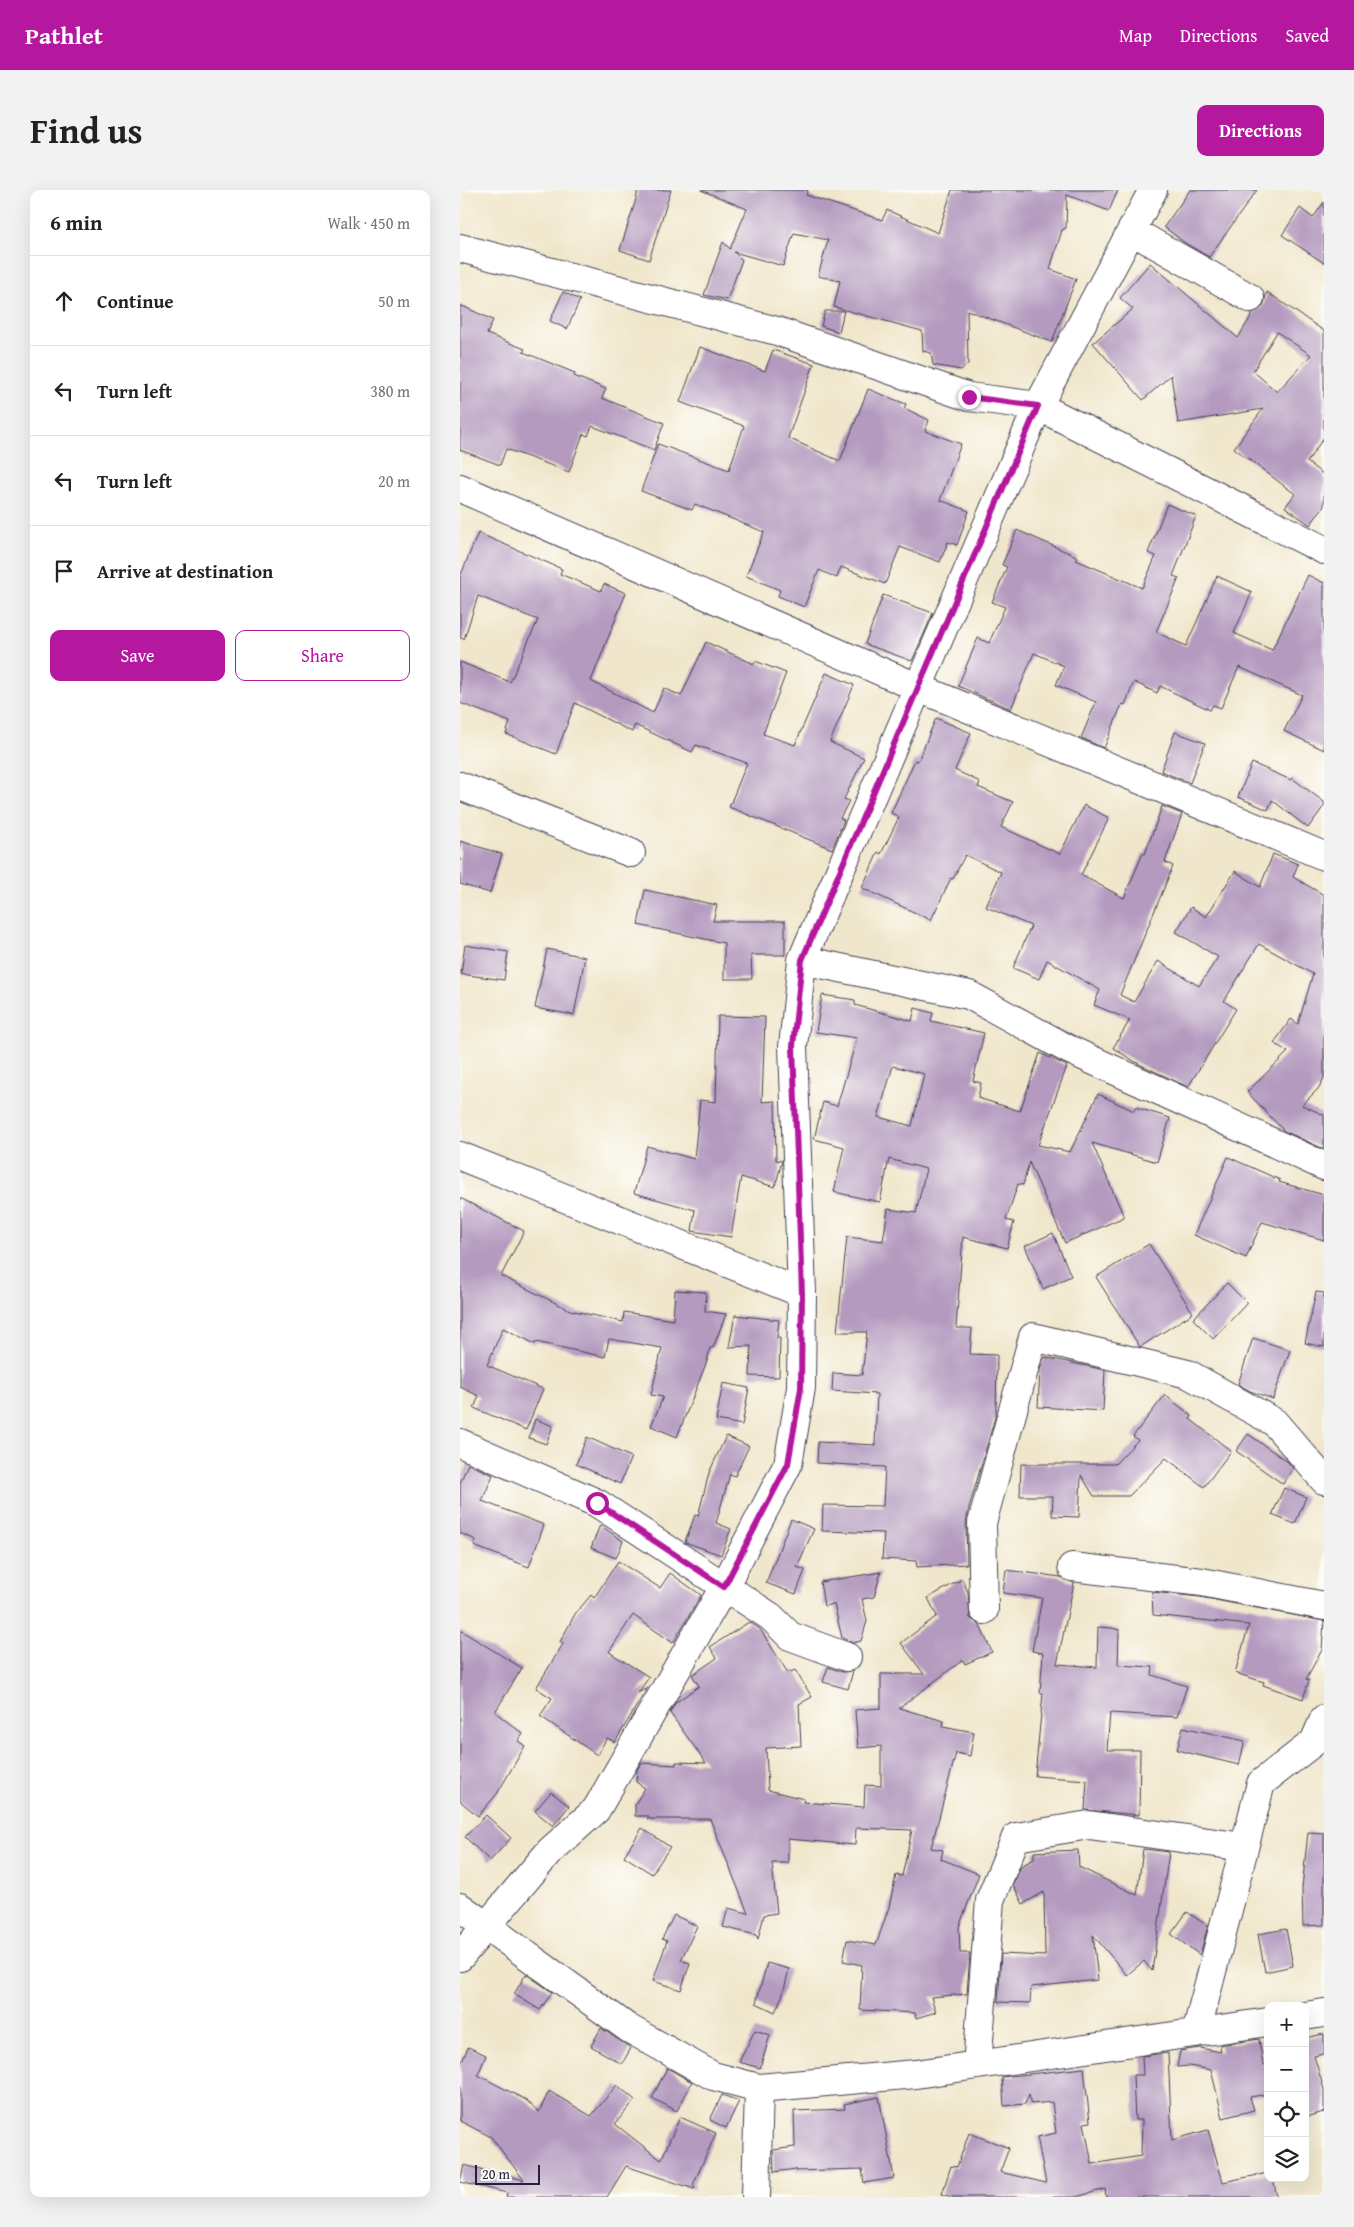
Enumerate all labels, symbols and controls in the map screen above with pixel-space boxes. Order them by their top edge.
text: Pathlet [25,18,103,53]
text: Map [1119,22,1152,49]
text: Directions [1180,22,1257,49]
text: Saved [1285,22,1329,49]
text: Find us [30,105,143,156]
button: Directions [1197,105,1324,156]
text: 6 min [50,207,102,238]
text: Walk · 450 m [327,211,410,235]
icon: ahead [50,287,78,315]
text: Continue [97,287,174,315]
text: 50 m [378,289,410,313]
icon: left [50,377,78,405]
text: Turn left [97,377,172,405]
text: 380 m [370,379,410,403]
route end [958,386,981,409]
icon: left [50,467,78,495]
text: Turn left [97,467,172,495]
text: 20 m [378,469,410,493]
icon: arrive [50,557,78,585]
text: Arrive at destination [97,557,273,585]
button: Save [50,630,225,681]
button: Share [235,630,410,681]
route start [586,1492,609,1515]
map controls [1264,2002,1309,2182]
button: + [1264,2002,1309,2047]
button: − [1264,2047,1309,2092]
button: locate [1264,2092,1309,2137]
button: layers [1264,2137,1309,2182]
scale bar [475,2162,540,2185]
text: 20 m [482,2164,510,2184]

